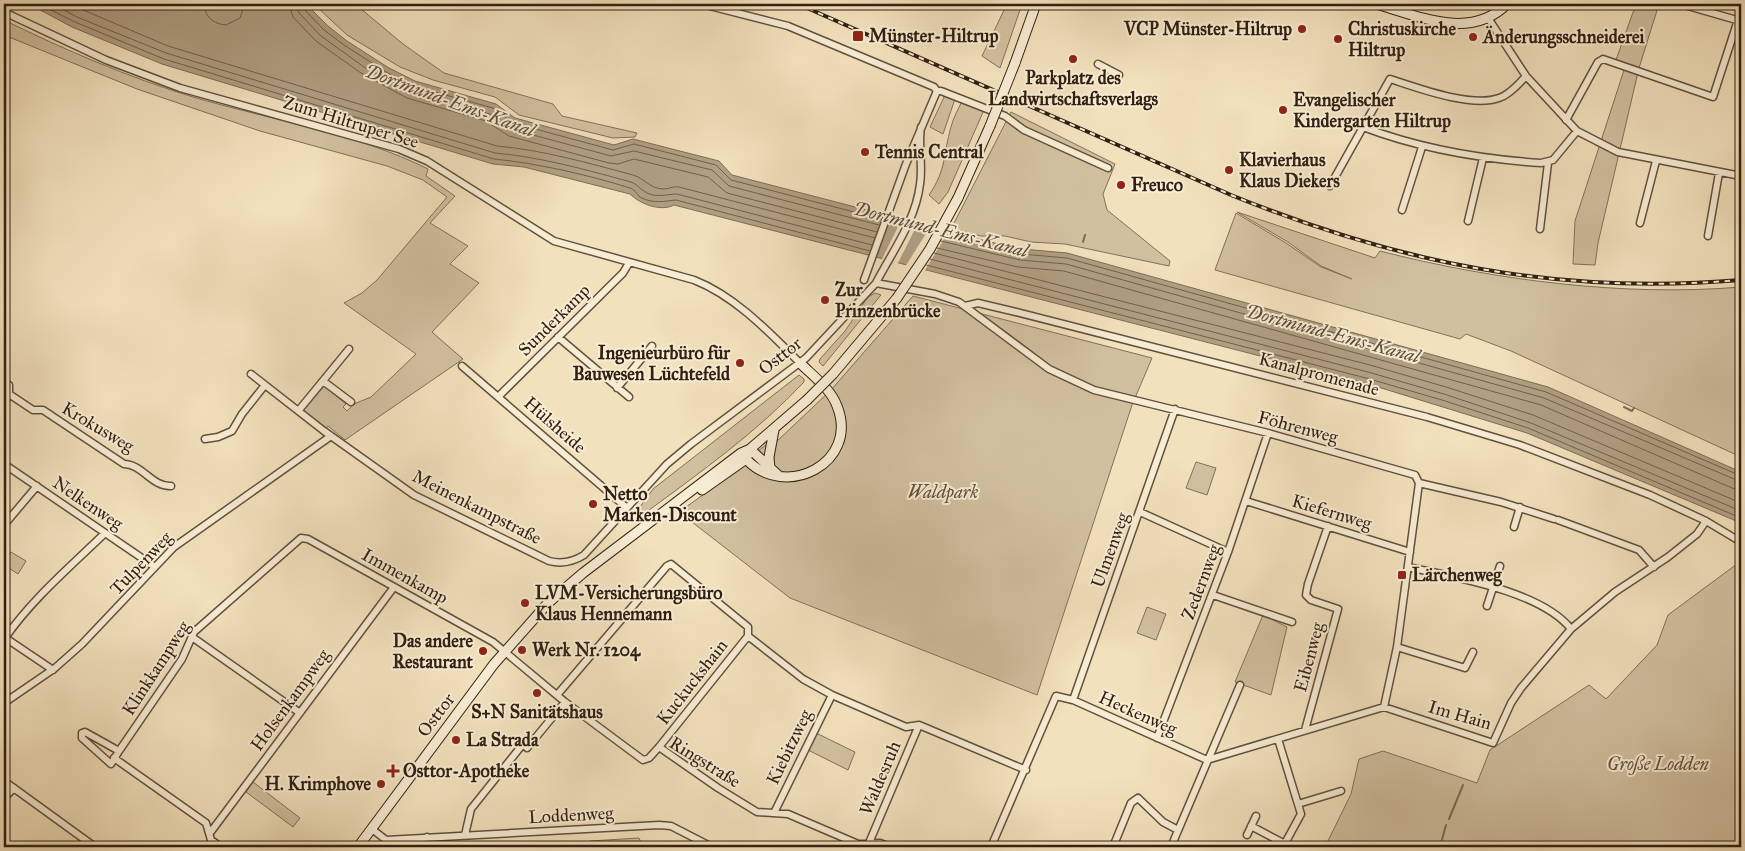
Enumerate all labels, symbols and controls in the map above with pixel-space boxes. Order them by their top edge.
place label: VCP Münster-Hiltrup [1123,18,1292,41]
place label: Christuskirche Hiltrup [1348,18,1457,62]
marker: VCP Münster-Hiltrup [1296,23,1308,35]
place label: Münster-Hiltrup [869,25,998,48]
place label: Änderungsschneiderei [1482,25,1645,49]
marker: Münster-Hiltrup [851,29,865,43]
marker: Änderungsschneiderei [1467,31,1479,43]
marker: Christuskirche Hiltrup [1332,33,1344,45]
marker: Parkplatz des Landwirtschaftsverlags [1067,53,1079,65]
water label: Dortmund-Ems-Kanal [362,59,540,143]
place label: Parkplatz des Landwirtschaftsverlags [988,67,1159,111]
place label: Evangelischer Kindergarten Hiltrup [1293,89,1451,133]
street label: Zum Hiltruper See [281,91,421,153]
marker: Evangelischer Kindergarten Hiltrup [1277,104,1289,116]
place label: Tennis Central [874,141,984,163]
marker: Tennis Central [859,146,871,158]
place label: Klavierhaus Klaus Diekers [1239,149,1340,192]
marker: Klavierhaus Klaus Diekers [1223,164,1235,176]
place label: Freuco [1131,174,1183,196]
marker: Freuco [1115,179,1127,191]
water label: Dortmund-Ems-Kanal [851,197,1032,263]
street label: Sunderkamp [513,279,595,361]
place label: Zur Prinzenbrücke [835,279,941,322]
marker: Zur Prinzenbrücke [819,294,831,306]
water label: Dortmund-Ems-Kanal [1243,299,1424,368]
street label: Osttor [754,332,806,380]
place label: Ingenieurbüro für Bauwesen Lüchtefeld [573,342,731,385]
street label: Kanalpromenade [1256,347,1382,401]
marker: Ingenieurbüro für Bauwesen Lüchtefeld [734,357,746,369]
street label: Hülsheide [519,392,591,458]
street label: Krokusweg [57,397,139,458]
street label: Föhrenweg [1255,406,1341,449]
street label: Meinenkampstraße [409,465,545,549]
street label: Nelkenweg [48,471,128,536]
park label: Waldpark [908,481,978,504]
place label: Netto Marken-Discount [603,483,737,526]
street label: Kiefernweg [1289,489,1375,536]
marker: Netto Marken-Discount [587,498,599,510]
street label: Ulmenweg [1086,509,1135,591]
street label: Tulpenweg [105,526,178,600]
street label: Zedernweg [1177,541,1227,623]
street label: Immenkamp [358,543,452,609]
place label: Lärchenweg [1412,564,1502,587]
marker: Lärchenweg [1396,569,1408,581]
place label: LVM-Versicherungsbüro Klaus Hennemann [535,582,722,625]
marker: LVM-Versicherungsbüro Klaus Hennemann [519,597,531,609]
street label: Klinkkampweg [117,616,196,720]
street label: Eibenweg [1289,619,1330,694]
place label: Das andere Restaurant [392,630,474,673]
street label: Kuckuckshain [652,635,732,729]
place label: Werk Nr. 1204 [532,639,641,662]
street label: Holsenkampweg [246,644,336,756]
marker: Werk Nr. 1204 [516,644,528,656]
marker: Das andere Restaurant [477,645,489,657]
street label: Heckenweg [1095,686,1181,741]
marker: S+N Sanitätshaus [531,687,543,699]
street label: Osttor [412,689,460,741]
street label: Im Hain [1426,696,1494,735]
place label: S+N Sanitätshaus [471,701,603,723]
street label: Kiebitzweg [761,705,818,789]
place label: La Strada [466,729,539,751]
street label: Ringstraße [665,732,745,793]
marker: La Strada [450,734,462,746]
street label: Waldesruh [855,738,905,818]
park label: Große Lodden [1607,753,1710,775]
place label: Osttor-Apotheke [403,760,530,783]
marker: Osttor-Apotheke [387,765,399,777]
place label: H. Krimphove [264,773,371,796]
marker: H. Krimphove [375,778,387,790]
street label: Loddenweg [528,802,615,829]

